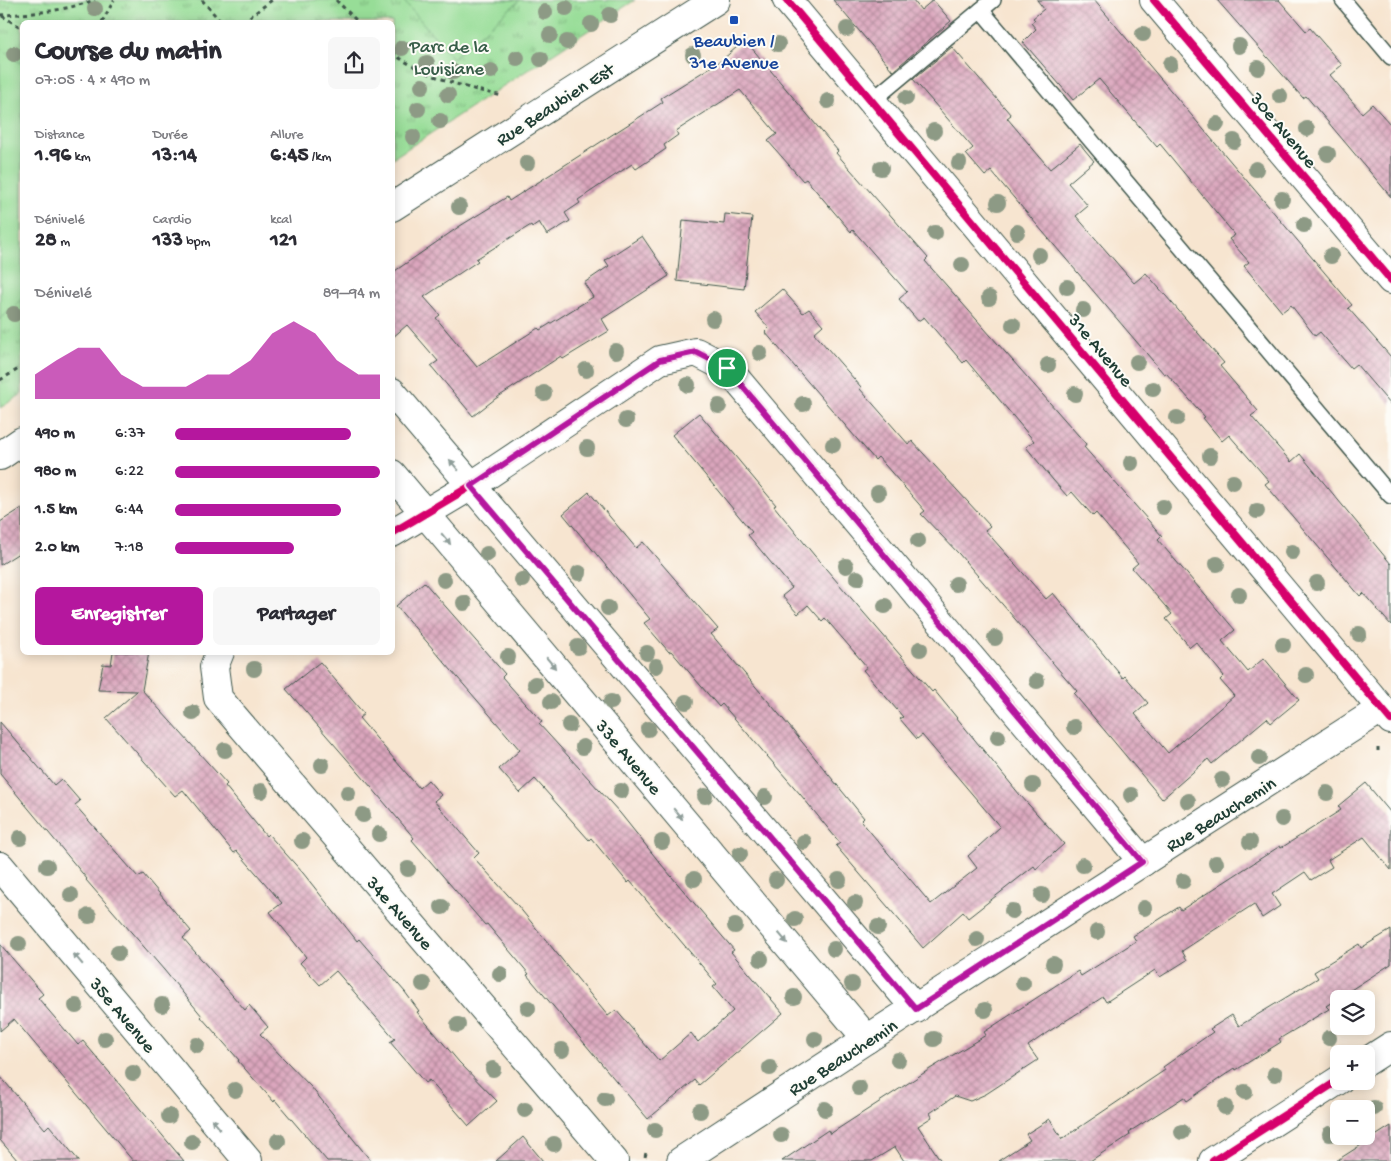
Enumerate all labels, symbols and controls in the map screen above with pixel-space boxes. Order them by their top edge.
marker: Beaubien / 31e Avenue [728,14,740,26]
place label: Beaubien / 31e Avenue [689,31,779,76]
text: Course du matin [35,36,222,69]
button: share [328,37,380,89]
park label: Parc de la Louisiane [409,37,490,82]
street label: Rue Beaubien Est [493,58,621,153]
text: 07:05 · 4 × 490 m [35,72,150,91]
street label: 30e Avenue [1243,88,1321,174]
text: Distance [35,127,84,144]
text: Durée [153,127,188,144]
text: Allure [270,127,304,144]
text: 1.96 [35,144,71,169]
text: 13:14 [153,144,197,169]
text: 6:45 [270,144,309,169]
text: km [71,149,91,166]
text: /km [309,149,331,166]
text: Dénivelé [35,212,85,229]
text: Cardio [153,212,191,229]
text: kcal [270,212,292,229]
text: 28 [35,229,57,254]
text: 133 [153,229,183,254]
text: 121 [270,229,298,254]
text: m [57,234,70,251]
text: bpm [183,234,210,251]
text: Dénivelé [35,285,92,304]
text: 89–94 m [323,285,380,304]
street label: 31e Avenue [1061,309,1137,393]
pin [706,347,748,389]
icon: arrive [713,354,741,382]
text: 490 m [35,425,75,444]
text: 6:37 [115,425,145,444]
one-way arrow [448,459,459,472]
text: 980 m [35,463,76,482]
text: 6:22 [115,463,144,482]
text: 1.5 km [35,501,77,520]
text: 6:44 [115,501,143,520]
one-way arrow [441,532,452,545]
text: 2.0 km [35,539,79,558]
text: 7:18 [115,539,144,558]
button: Enregistrer [35,587,203,645]
button: Partager [213,587,380,645]
one-way arrow [545,657,556,669]
street label: 33e Avenue [589,715,666,801]
street label: Rue Beauchemin [1163,773,1281,859]
one-way arrow [673,807,684,820]
street label: 34e Avenue [359,872,437,956]
one-way arrow [777,932,788,944]
one-way arrow [73,953,84,965]
street label: 35e Avenue [83,973,160,1059]
map controls [1330,990,1375,1145]
button: layers [1330,990,1375,1035]
street label: Rue Beauchemin [785,1015,903,1103]
button: + [1330,1045,1375,1090]
button: − [1330,1100,1375,1145]
one-way arrow [211,1117,222,1130]

